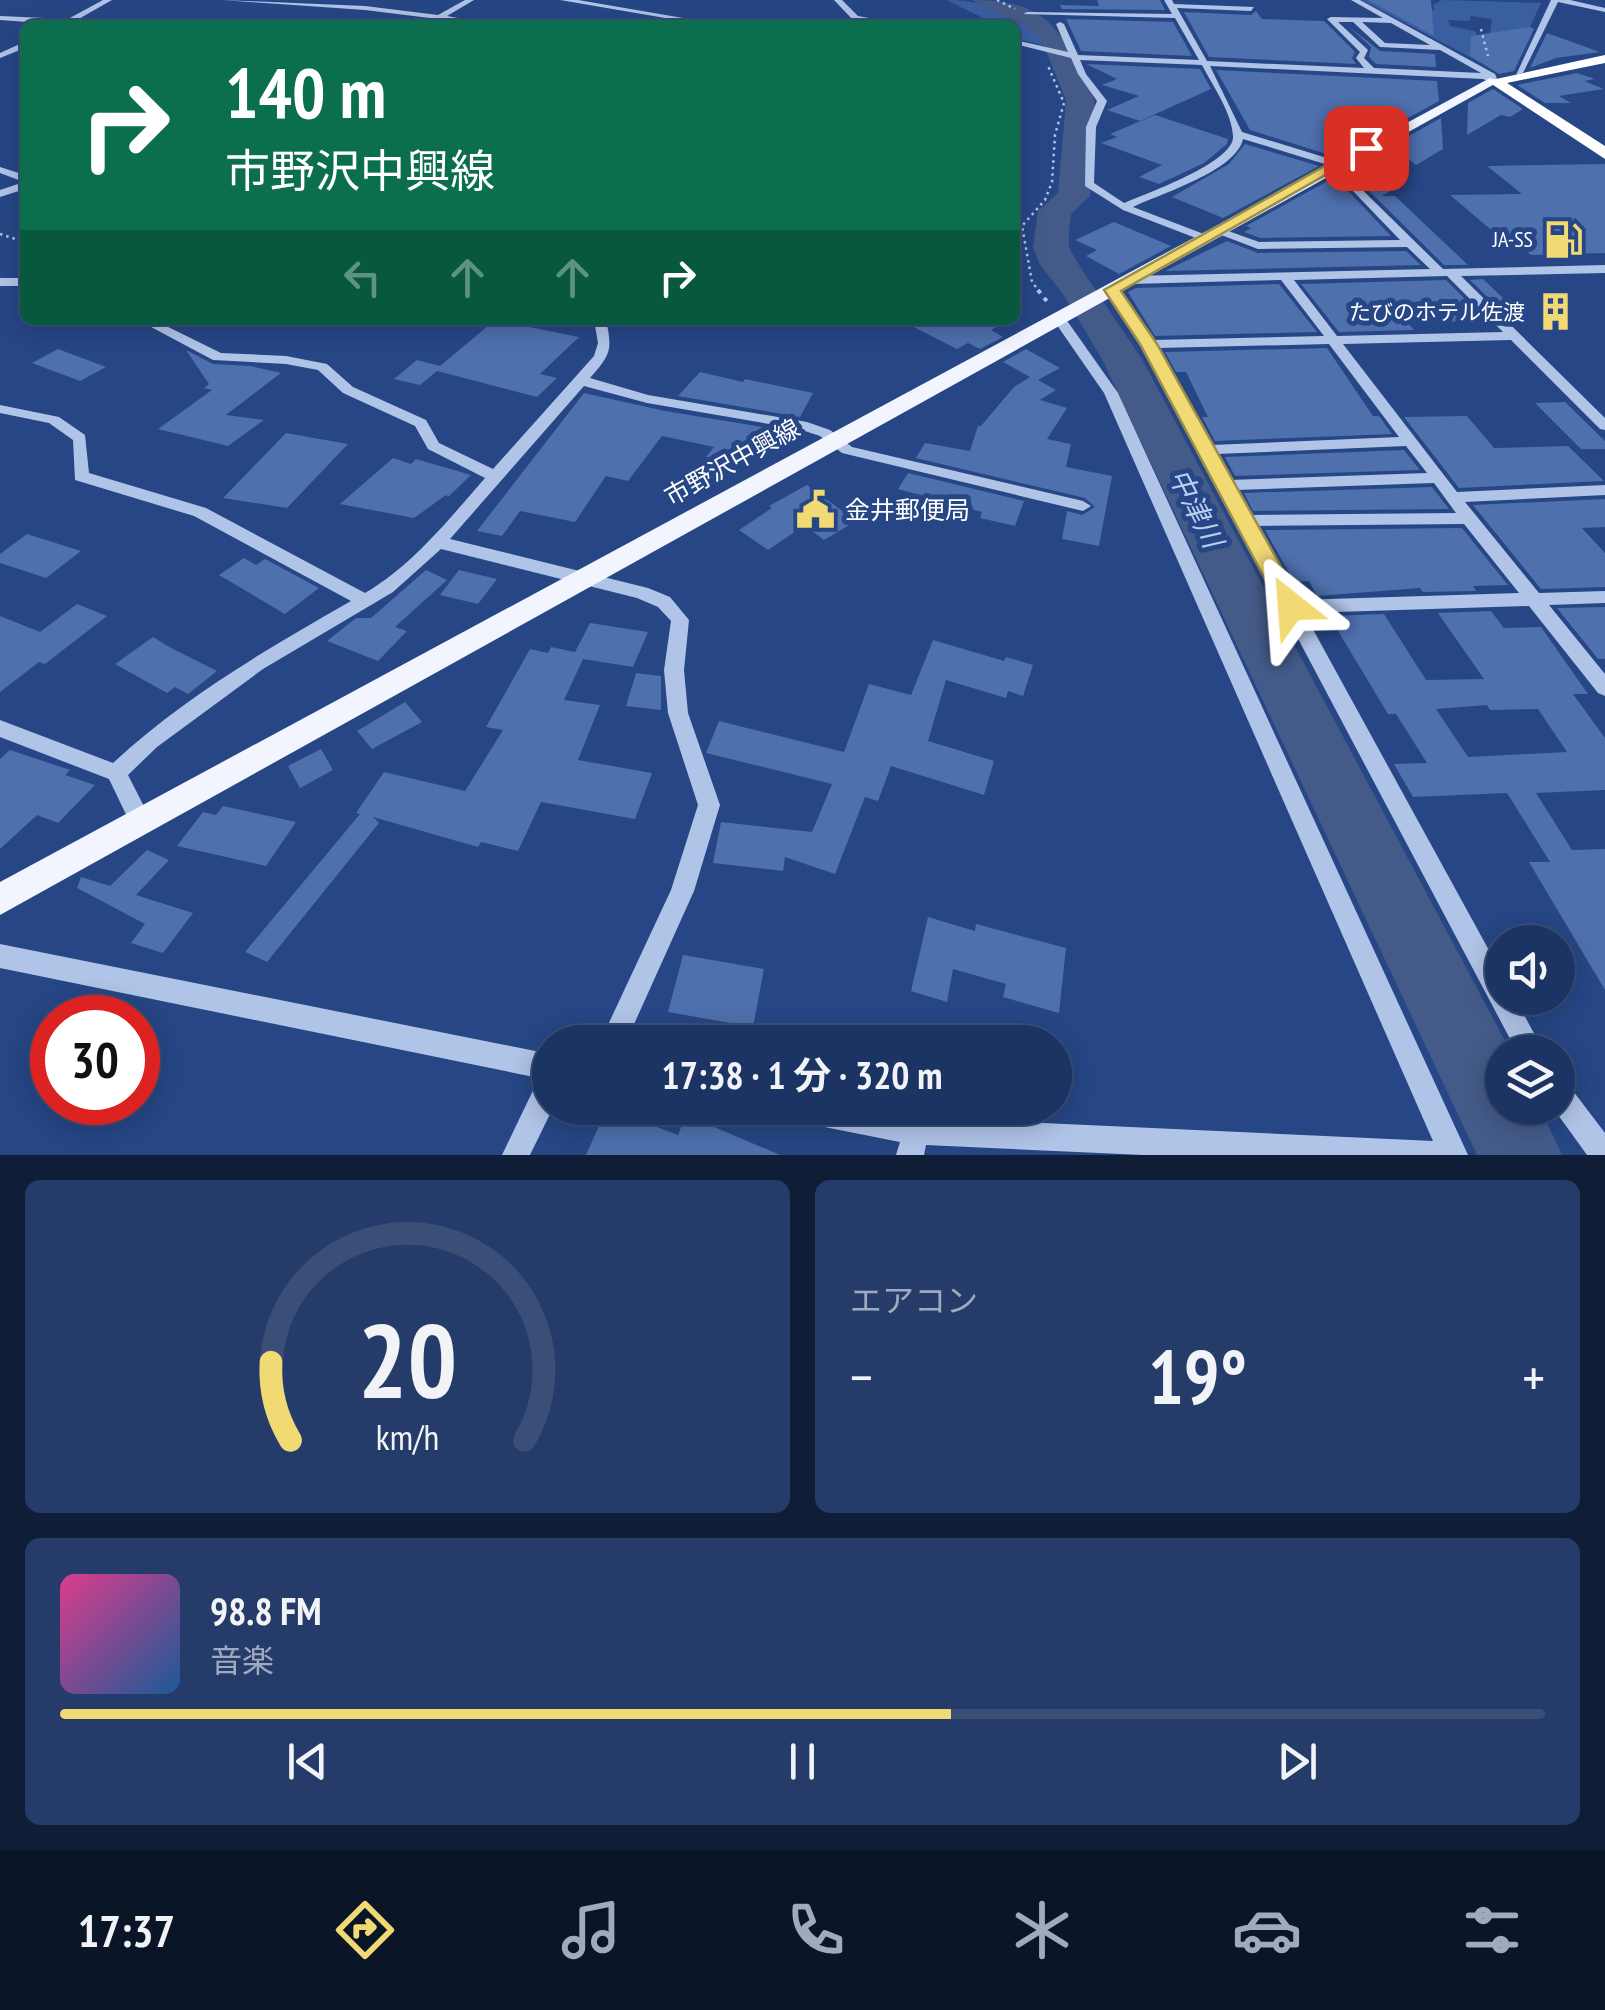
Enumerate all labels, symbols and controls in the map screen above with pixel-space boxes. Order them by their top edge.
text: 140 m [225,47,386,137]
icon: right [60,60,190,190]
pin [1324,106,1409,191]
icon: arrive [1339,121,1394,176]
text: 市野沢中興線 [225,141,495,199]
fuel station icon: JA-SS [1542,218,1584,260]
place label: JA-SS [1492,225,1533,253]
icon: left [335,250,390,305]
icon: ahead [440,250,495,305]
icon: ahead [545,250,600,305]
icon: right [650,250,705,305]
building icon: たびのホテル佐渡 [1534,291,1576,333]
place label: たびのホテル佐渡 [1349,298,1525,326]
street label: 市野沢中興線 [659,412,805,512]
water label: 中津川 [1161,462,1233,556]
public building icon: 金井郵便局 [794,489,836,531]
place label: 金井郵便局 [845,494,970,526]
position arrow [1239,554,1343,658]
map controls [1485,925,1575,1125]
button: sound [1485,925,1575,1015]
speed limit sign: 30 [30,995,160,1125]
button: layers [1485,1035,1575,1125]
text: 17:38 · 1 分 · 320 m [662,1050,942,1099]
text: エアコン [850,1279,978,1321]
text: 20 [358,1292,457,1427]
text: 19° [1148,1328,1247,1425]
text: − [850,1341,873,1412]
text: + [1522,1341,1545,1412]
text: km/h [376,1414,439,1460]
text: 98.8 FM [210,1586,322,1635]
text: 音楽 [210,1639,274,1681]
icon: previous [280,1734,335,1789]
icon: pause [775,1734,830,1789]
icon: next [1270,1734,1325,1789]
icon: directions [330,1895,400,1965]
icon: music [556,1895,626,1965]
icon: phone [781,1895,851,1965]
icon: climate [1007,1895,1077,1965]
icon: car [1232,1895,1302,1965]
icon: filters [1457,1895,1527,1965]
text: 17:37 [78,1901,175,1959]

